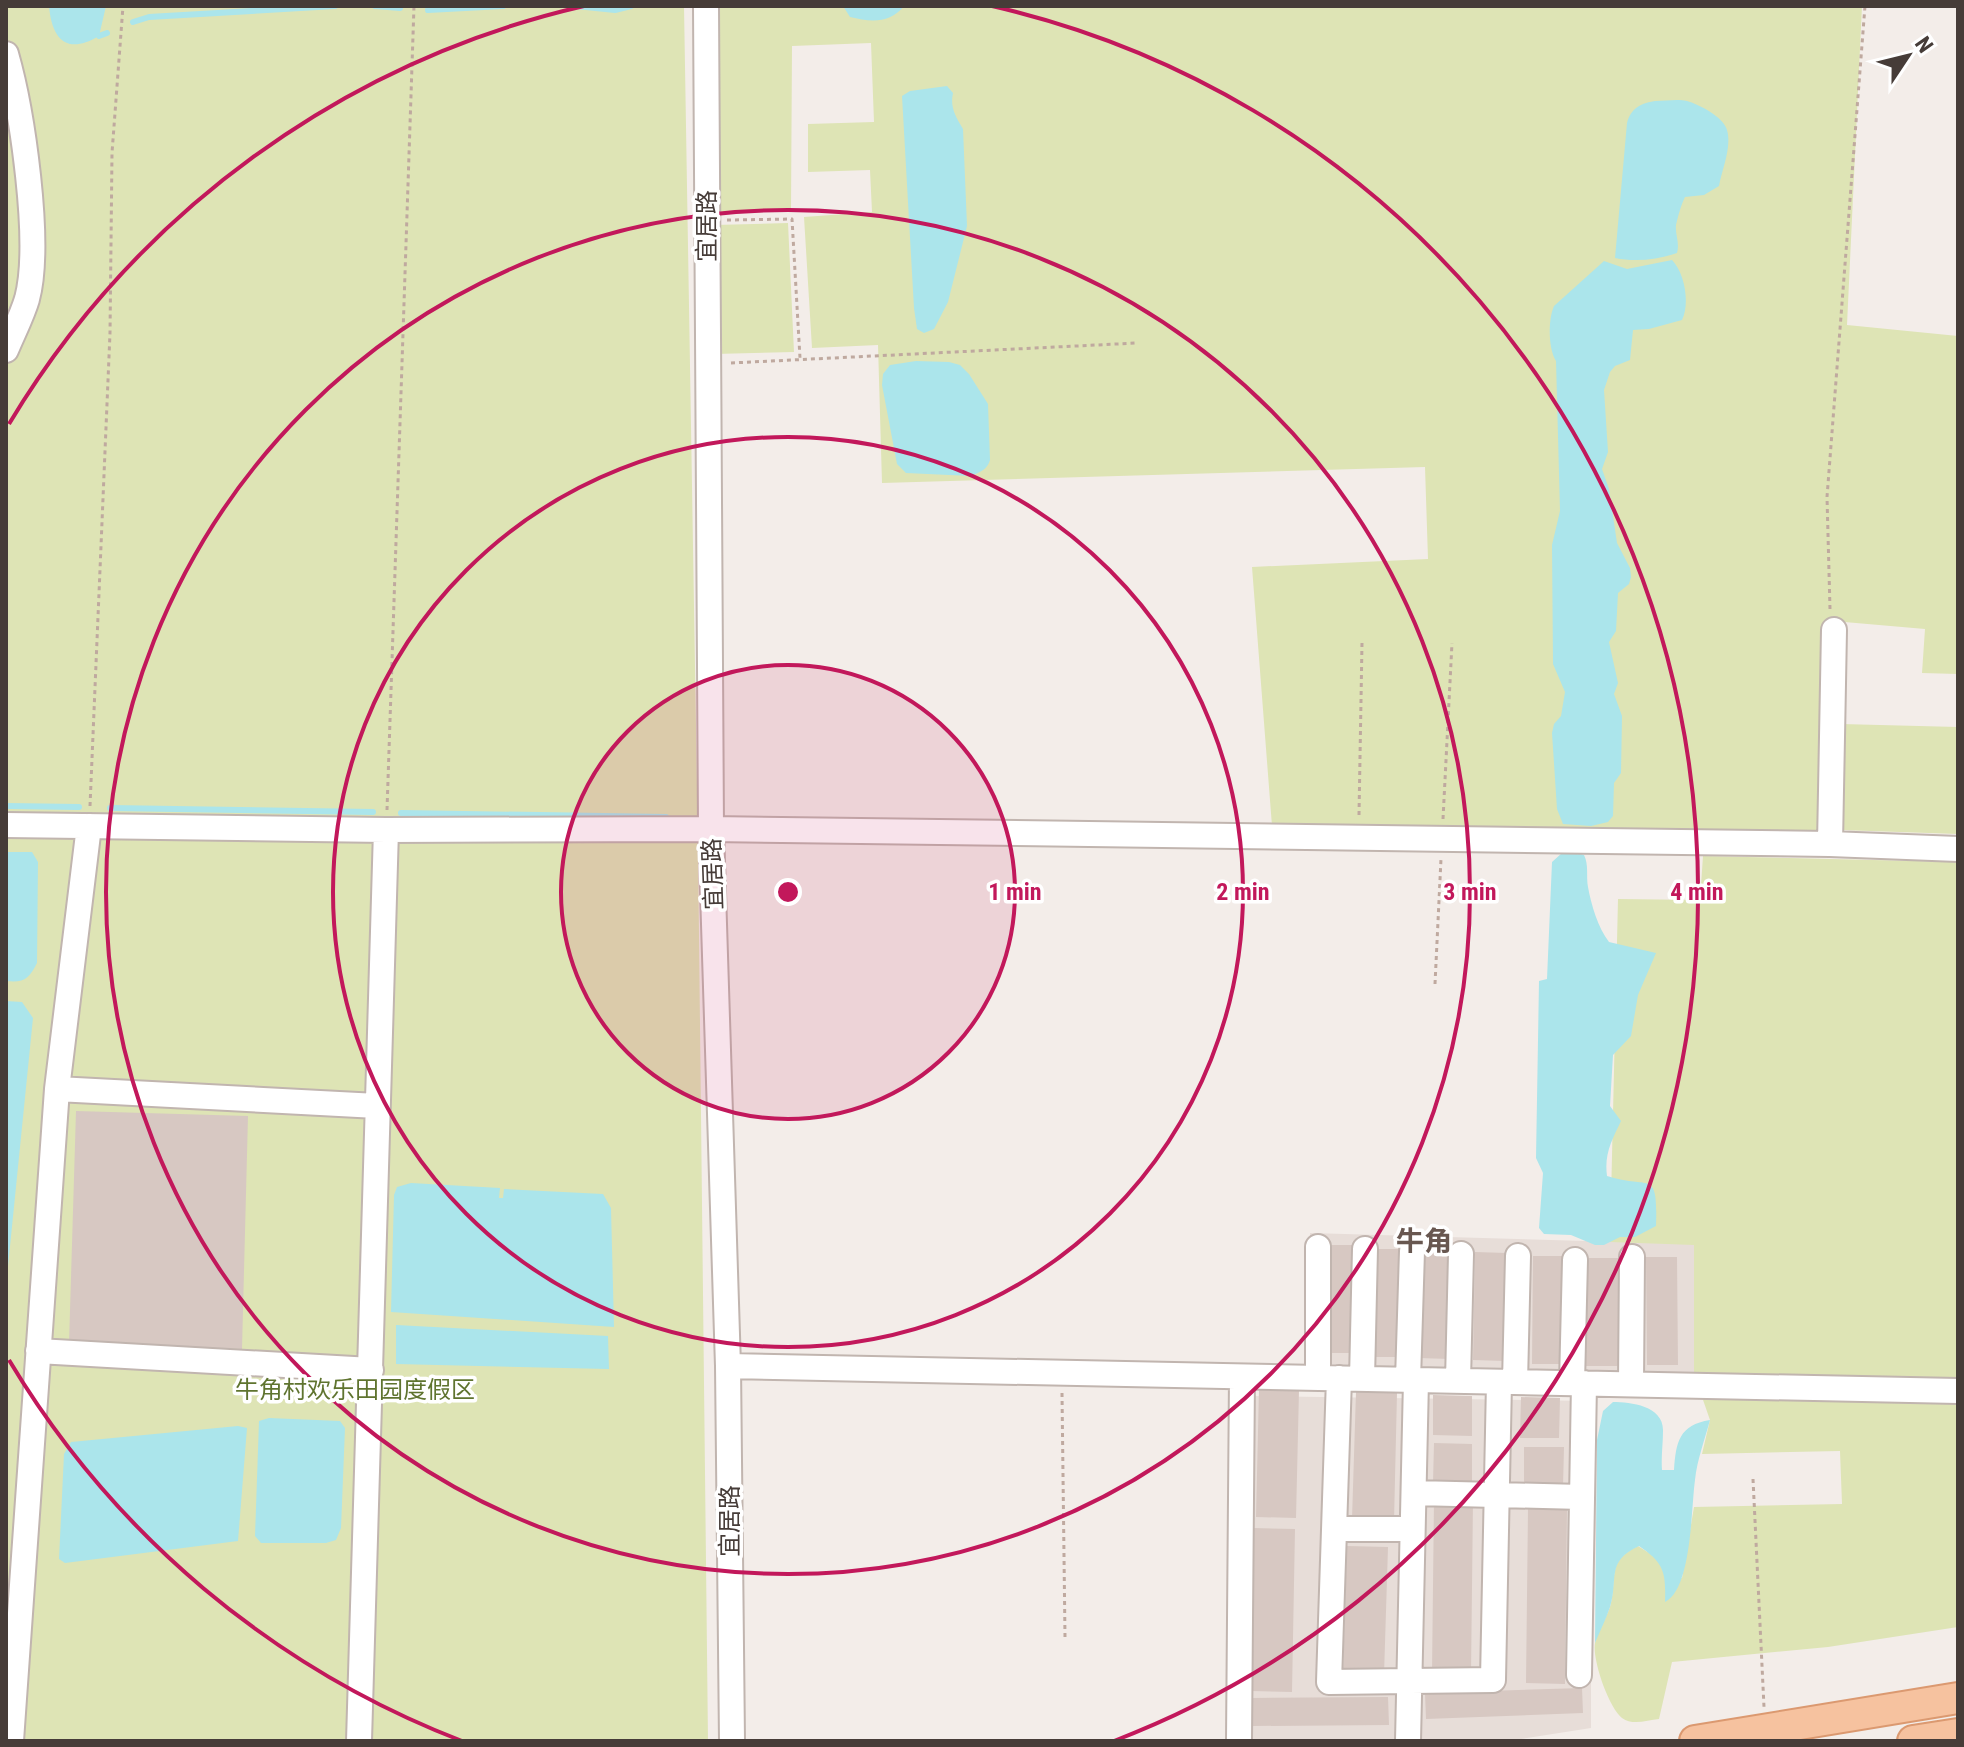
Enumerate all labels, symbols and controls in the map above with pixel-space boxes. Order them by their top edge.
north arrow [1868,16,1948,96]
text: N [1910,32,1938,58]
street label: 宜居路 [693,190,721,262]
street label: 宜居路 [698,838,728,910]
centre of rings [774,878,802,906]
text: 1 min [988,878,1042,906]
text: 2 min [1216,878,1270,906]
text: 3 min [1443,878,1497,906]
text: 4 min [1670,878,1724,906]
district label: 牛角 [1396,1225,1452,1258]
park label: 牛角村欢乐田园度假区 [235,1376,475,1404]
street label: 宜居路 [716,1485,744,1557]

